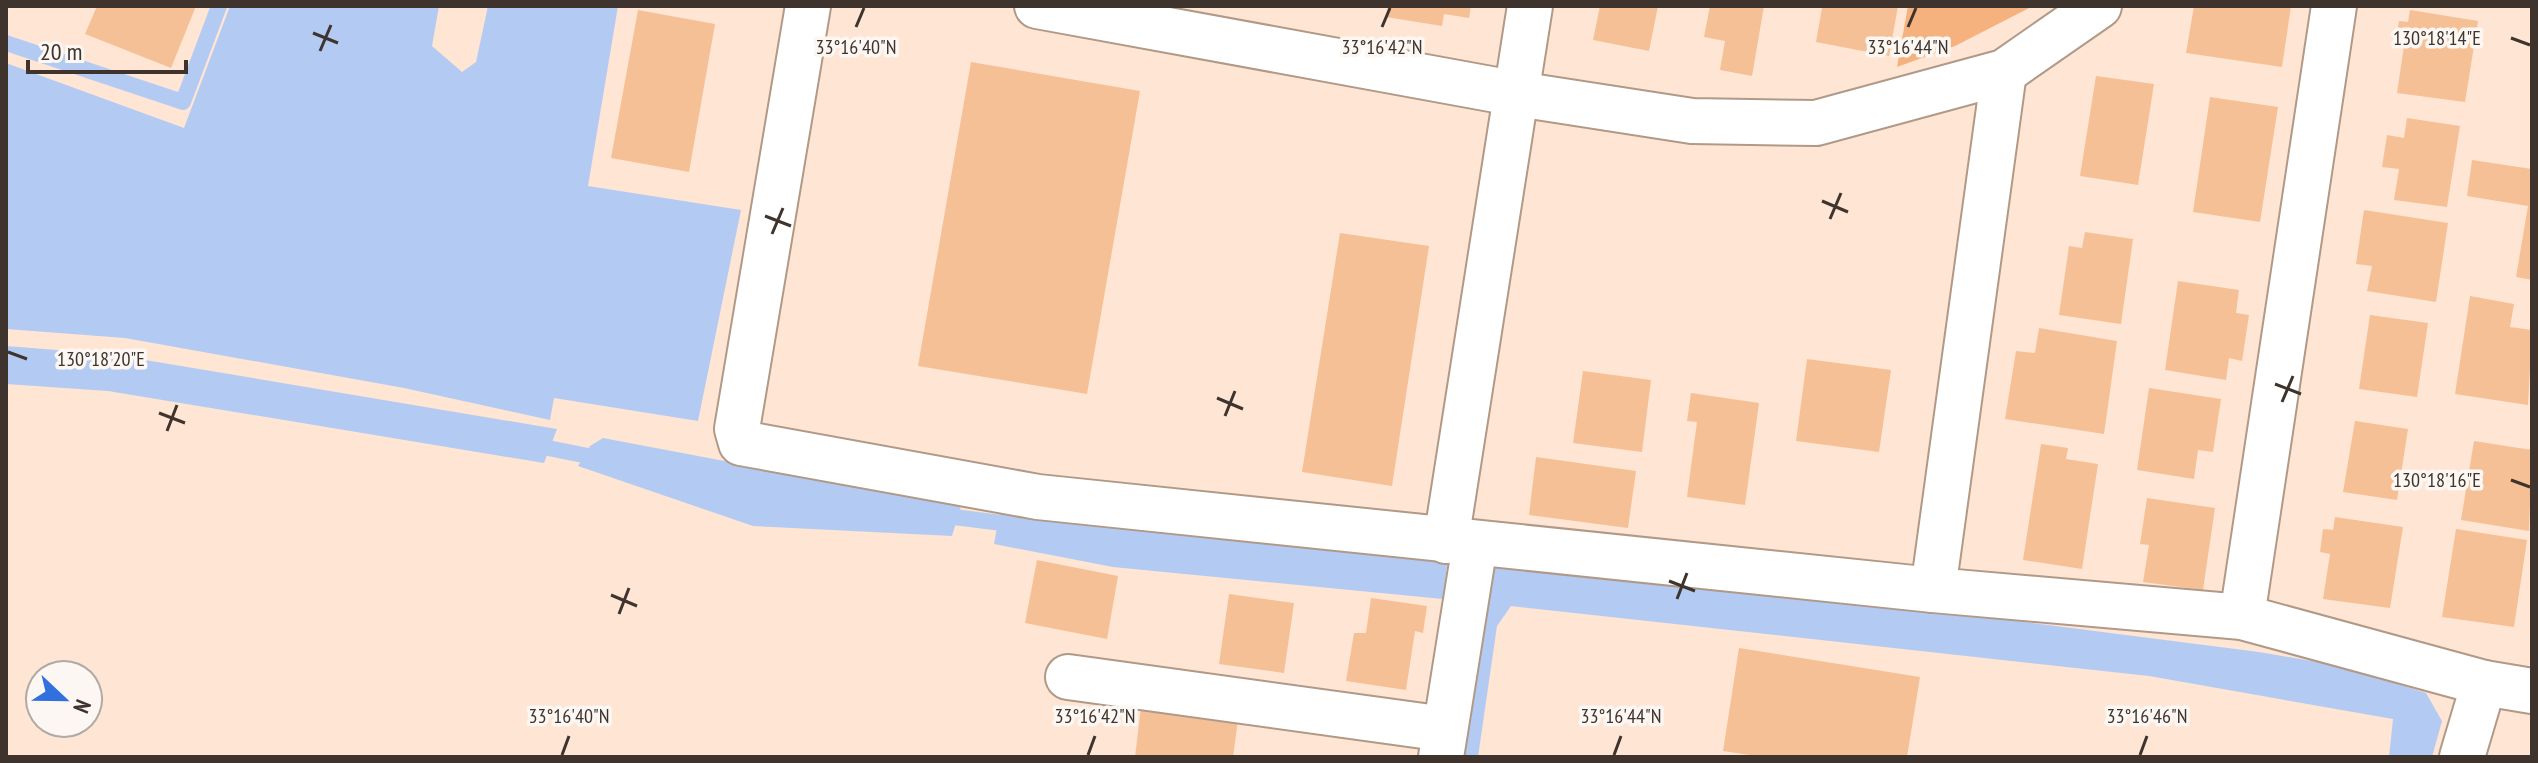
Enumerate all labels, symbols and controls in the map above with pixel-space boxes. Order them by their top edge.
scale bar [28,24,186,74]
text: 130°18'14"E [2393,25,2481,51]
text: 33°16'40"N [816,34,896,60]
text: 33°16'42"N [1342,34,1422,60]
text: 33°16'44"N [1868,34,1948,60]
text: 20 m [40,36,82,67]
text: 130°18'20"E [57,346,145,372]
text: 130°18'16"E [2393,467,2481,493]
north arrow [24,659,104,739]
text: N [67,696,98,717]
text: 33°16'40"N [529,703,609,729]
text: 33°16'42"N [1055,703,1135,729]
text: 33°16'44"N [1581,703,1661,729]
text: 33°16'46"N [2107,703,2187,729]

